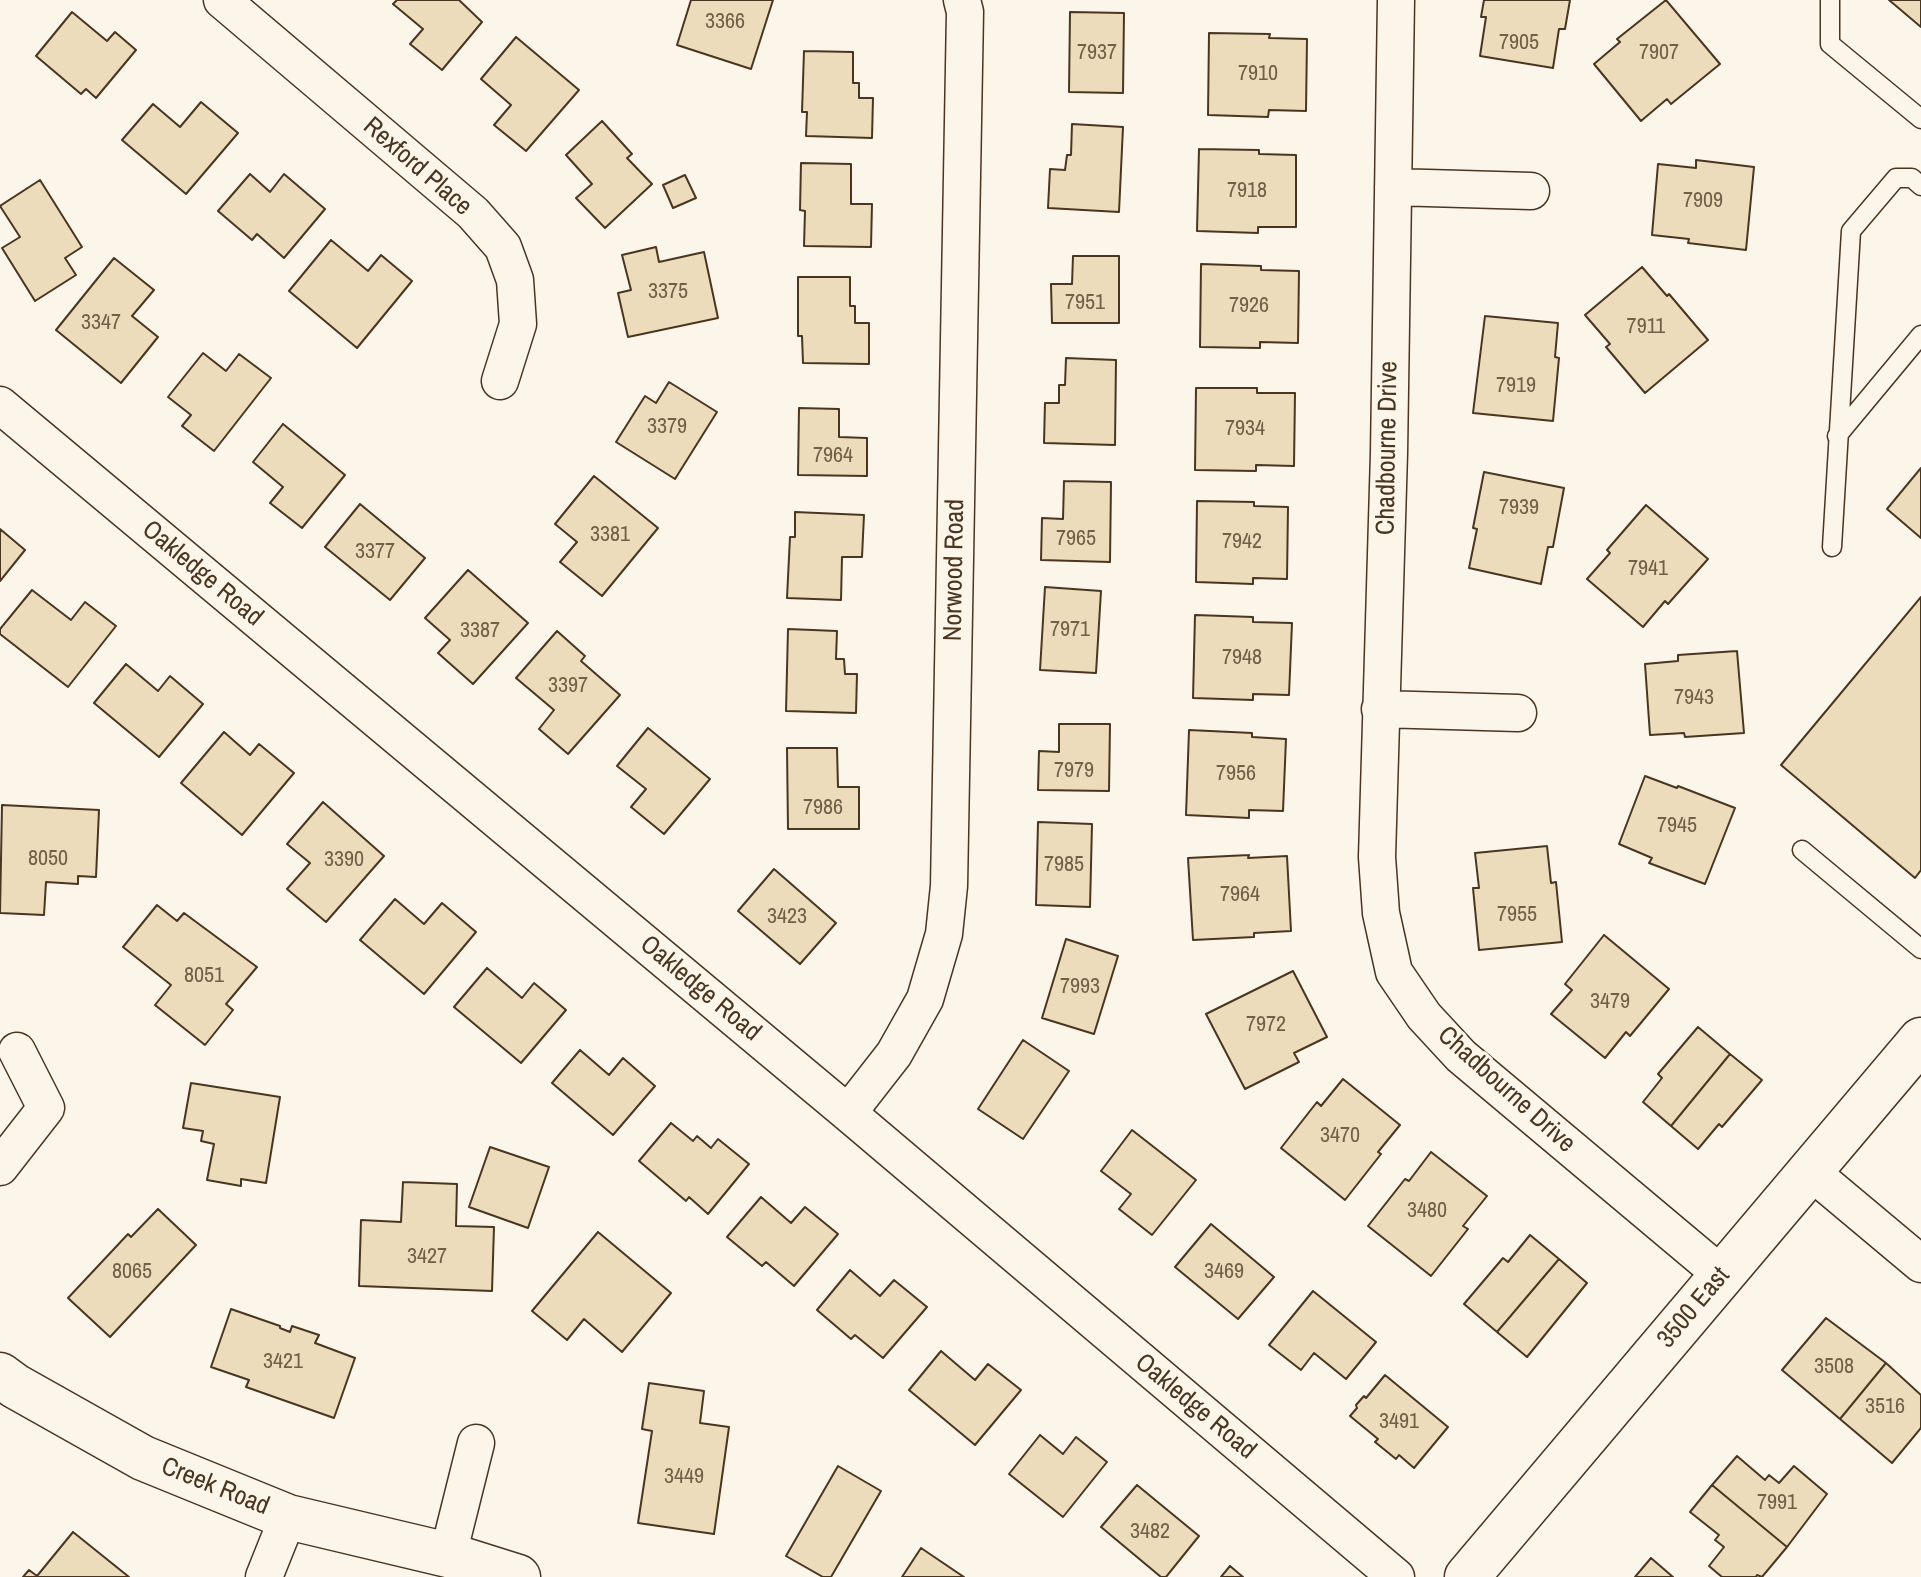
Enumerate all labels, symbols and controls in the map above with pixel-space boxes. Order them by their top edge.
house number: 3366 [705,9,745,35]
house number: 7905 [1499,30,1539,56]
house number: 7937 [1077,40,1117,66]
house number: 7907 [1639,40,1679,66]
house number: 7910 [1238,61,1278,87]
street label: Rexford Place [356,111,478,223]
house number: 7918 [1227,178,1267,204]
house number: 7909 [1683,188,1723,214]
house number: 3375 [648,279,688,305]
house number: 7951 [1065,290,1105,316]
house number: 7926 [1229,293,1269,319]
house number: 3347 [81,310,121,336]
house number: 7911 [1627,314,1665,340]
street label: Chadbourne Drive [1371,361,1405,535]
house number: 7919 [1496,373,1536,399]
house number: 3379 [647,414,687,440]
house number: 7934 [1225,416,1265,442]
house number: 7964 [813,443,853,469]
house number: 7939 [1499,495,1539,521]
street label: Norwood Road [938,499,972,641]
street label: Oakledge Road [135,514,269,634]
house number: 3381 [590,522,630,548]
house number: 7965 [1056,526,1096,552]
house number: 7942 [1222,529,1262,555]
house number: 3377 [355,539,395,565]
house number: 7941 [1628,556,1668,582]
house number: 7971 [1050,617,1090,643]
house number: 3387 [460,618,500,644]
house number: 7948 [1222,645,1262,671]
house number: 3397 [548,673,588,699]
house number: 7943 [1674,685,1714,711]
house number: 7979 [1054,758,1094,784]
house number: 7956 [1216,761,1256,787]
house number: 7986 [803,795,843,821]
house number: 7945 [1657,813,1697,839]
house number: 8050 [28,846,68,872]
house number: 3390 [324,847,364,873]
house number: 7985 [1044,852,1084,878]
house number: 7964 [1220,882,1260,908]
house number: 7955 [1497,902,1537,928]
house number: 3423 [767,904,807,930]
street label: Oakledge Road [633,929,767,1049]
house number: 8051 [184,963,224,989]
house number: 7993 [1060,974,1100,1000]
house number: 3479 [1590,989,1630,1015]
house number: 7972 [1246,1012,1286,1038]
street label: Chadbourne Drive [1431,1020,1581,1160]
house number: 3470 [1320,1123,1360,1149]
house number: 3480 [1407,1198,1447,1224]
house number: 3427 [407,1244,447,1270]
house number: 8065 [112,1259,152,1285]
house number: 3469 [1204,1259,1244,1285]
street label: 3500 East [1651,1261,1737,1355]
street label: Oakledge Road [1128,1347,1262,1467]
house number: 3421 [263,1349,303,1375]
house number: 3508 [1814,1354,1854,1380]
house number: 3516 [1865,1394,1905,1420]
house number: 3491 [1379,1409,1419,1435]
street label: Creek Road [156,1451,274,1523]
house number: 3449 [664,1464,704,1490]
house number: 7991 [1757,1490,1797,1516]
house number: 3482 [1130,1519,1170,1545]

